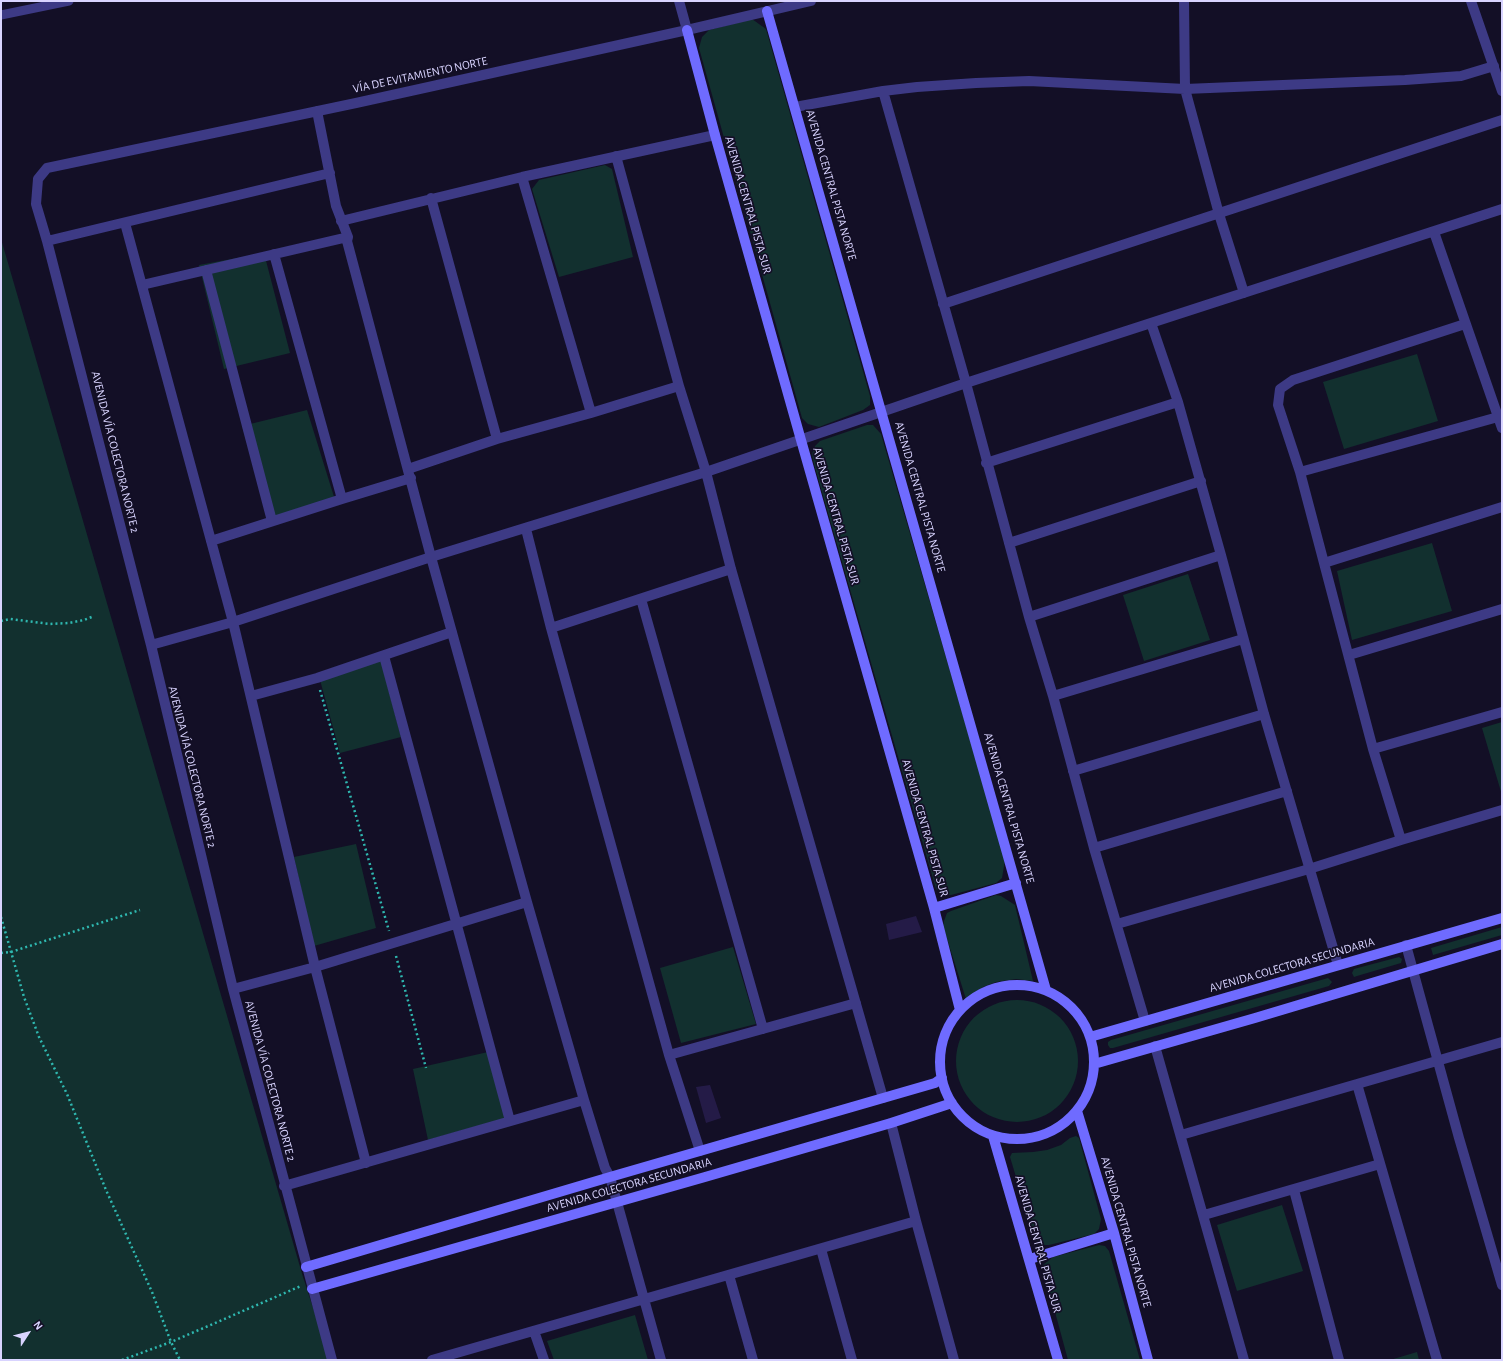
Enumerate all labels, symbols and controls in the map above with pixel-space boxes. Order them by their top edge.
street label: VÍA DE EVITAMIENTO NORTE [351,54,489,96]
street label: AVENIDA CENTRAL PISTA NORTE [803,108,859,262]
street label: AVENIDA CENTRAL PISTA SUR [721,135,775,275]
street label: AVENIDA VÍA COLECTORA NORTE 2 [88,370,142,534]
street label: AVENIDA CENTRAL PISTA NORTE [892,420,948,574]
street label: AVENIDA CENTRAL PISTA SUR [809,446,863,586]
street label: AVENIDA VÍA COLECTORA NORTE 2 [165,685,219,849]
street label: AVENIDA CENTRAL PISTA NORTE [981,731,1037,885]
street label: AVENIDA CENTRAL PISTA SUR [898,758,952,898]
street label: AVENIDA COLECTORA SECUNDARIA [1208,935,1376,995]
street label: AVENIDA VÍA COLECTORA NORTE 2 [242,999,298,1163]
street label: AVENIDA COLECTORA SECUNDARIA [545,1155,713,1215]
street label: AVENIDA CENTRAL PISTA NORTE [1098,1155,1154,1309]
street label: AVENIDA CENTRAL PISTA SUR [1011,1174,1065,1314]
north arrow [8,1313,48,1353]
text: N [31,1319,45,1332]

